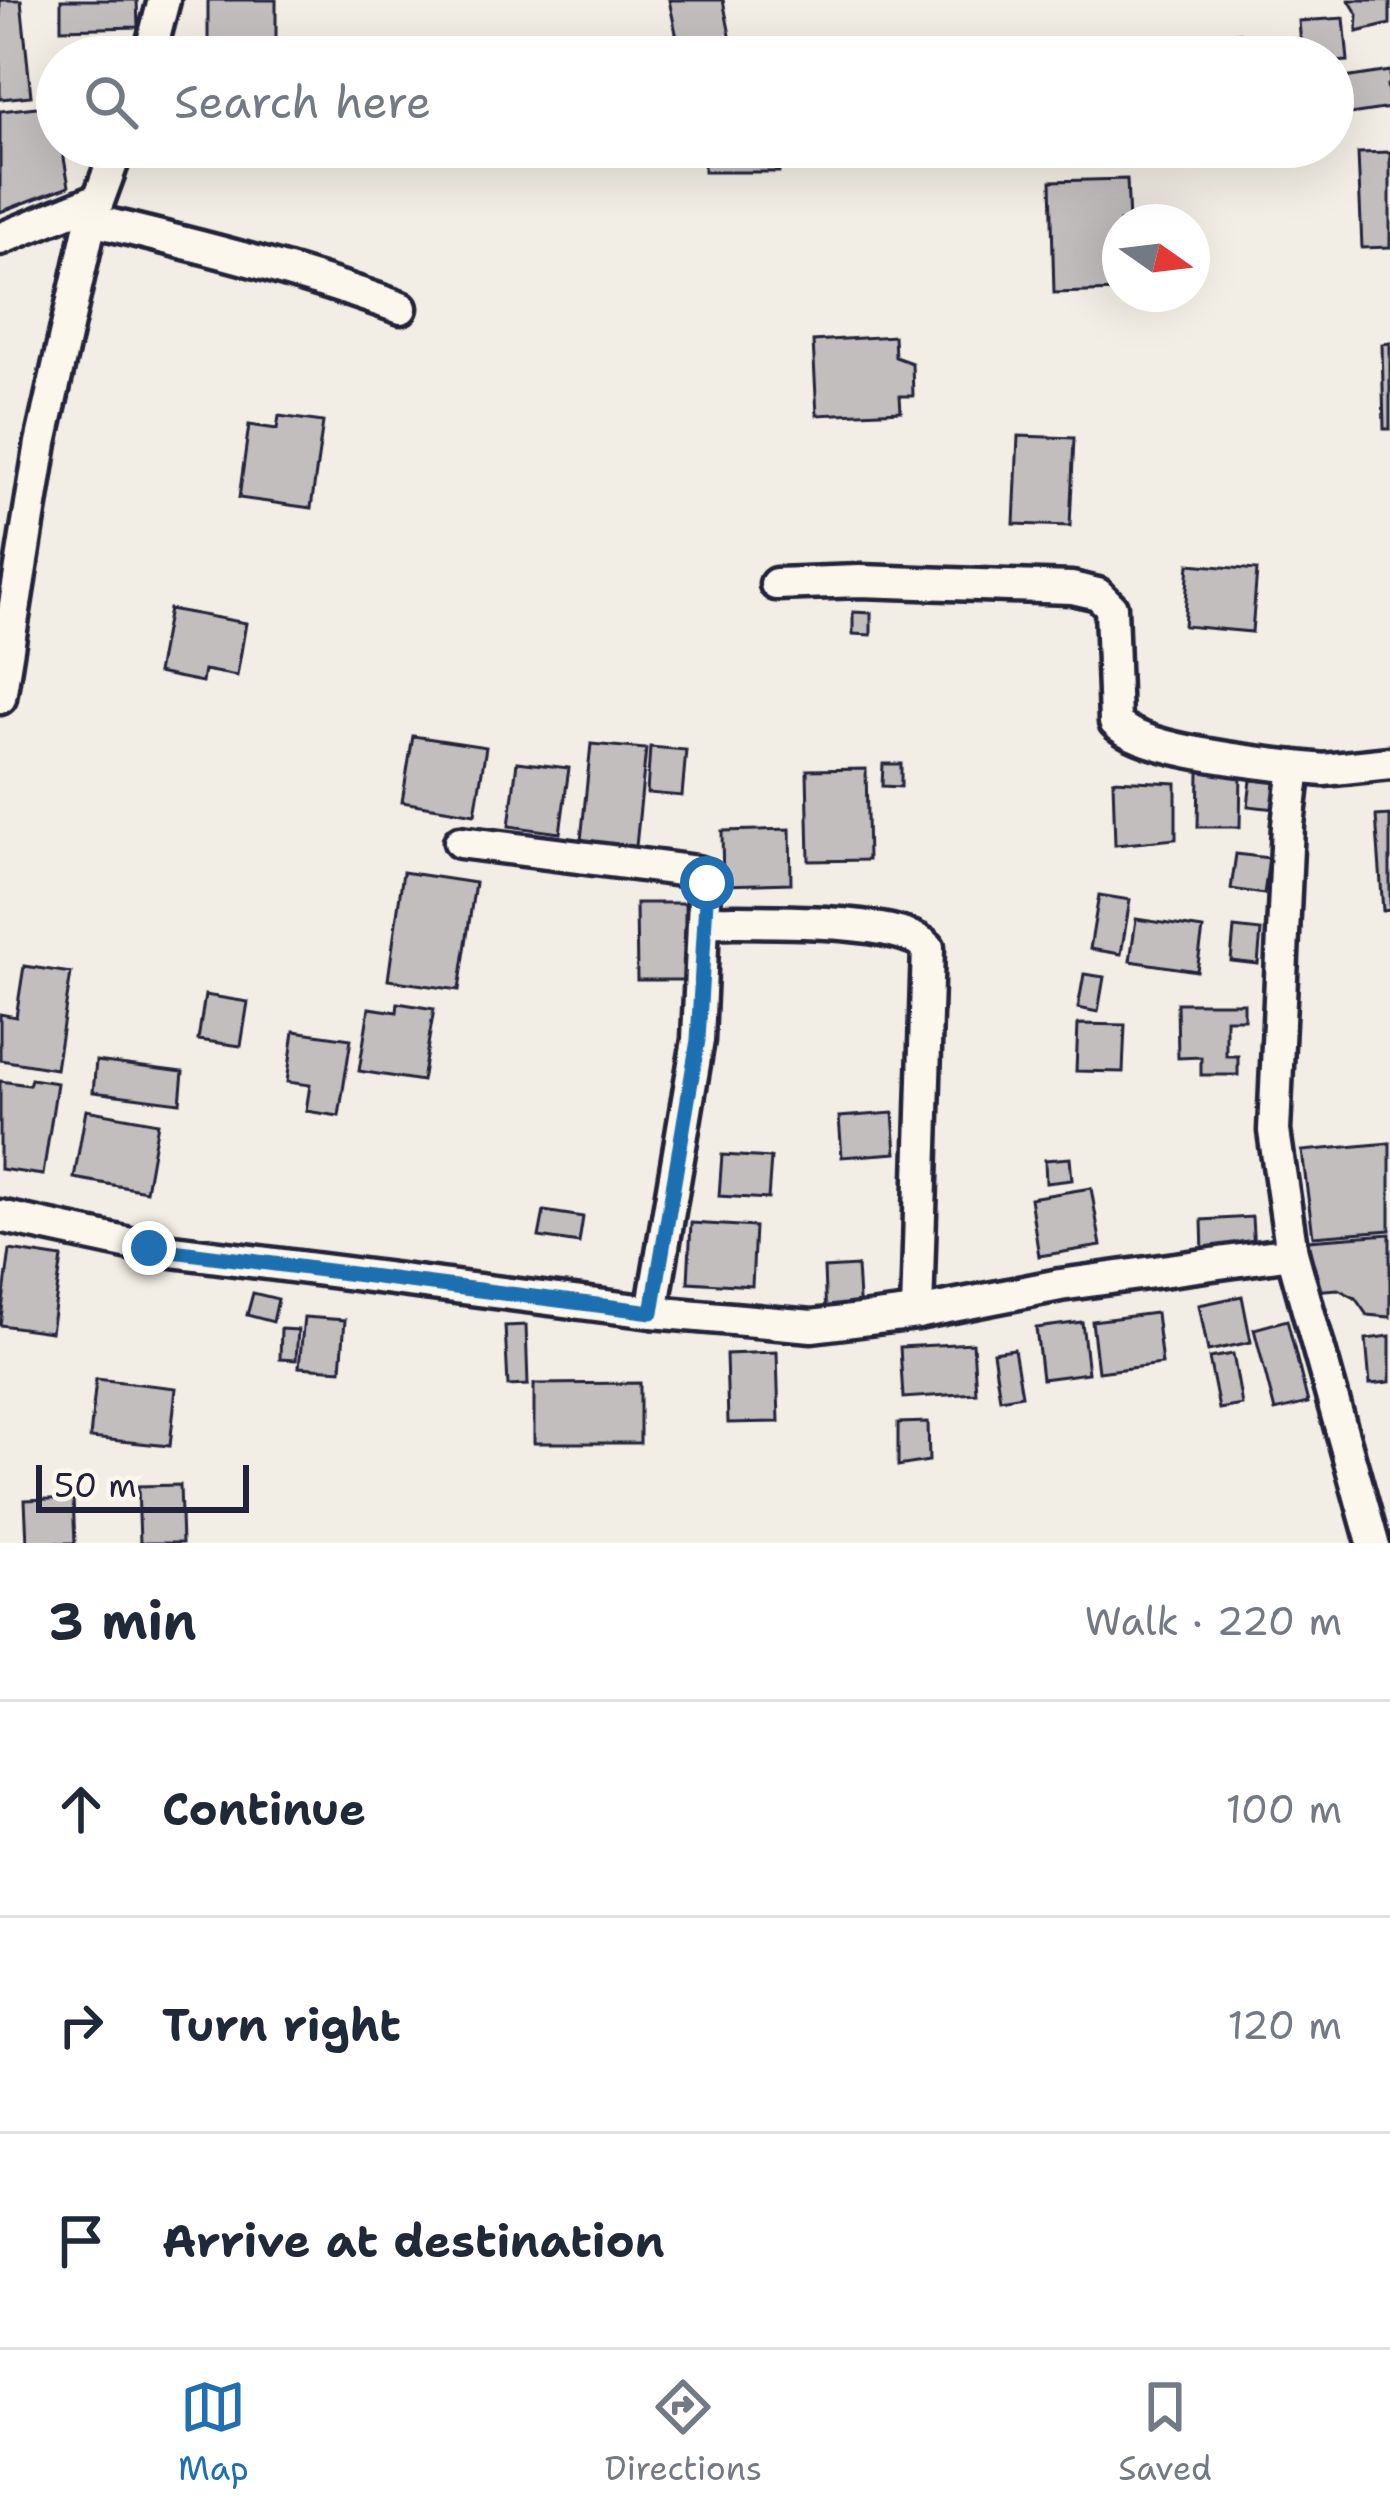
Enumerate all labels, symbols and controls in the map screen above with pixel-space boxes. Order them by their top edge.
search box [36,36,1354,168]
icon: search [78,69,144,135]
text: Search here [174,72,431,132]
north arrow [1102,204,1210,312]
route start [680,856,734,910]
route end [122,1221,176,1275]
scale bar [36,1459,249,1512]
text: 50 m [54,1463,137,1508]
text: 3 min [48,1587,197,1655]
text: Walk · 220 m [1085,1595,1342,1647]
icon: ahead [48,1776,114,1842]
text: Continue [162,1779,366,1839]
text: 100 m [1226,1783,1342,1835]
icon: right [48,1992,114,2058]
text: Turn right [162,1995,401,2055]
text: 120 m [1227,1999,1342,2051]
icon: arrive [48,2208,114,2274]
text: Arrive at destination [162,2211,665,2271]
tab: Map [178,2374,249,2491]
tab: Directions [605,2374,762,2491]
tab: Saved [1118,2374,1212,2491]

